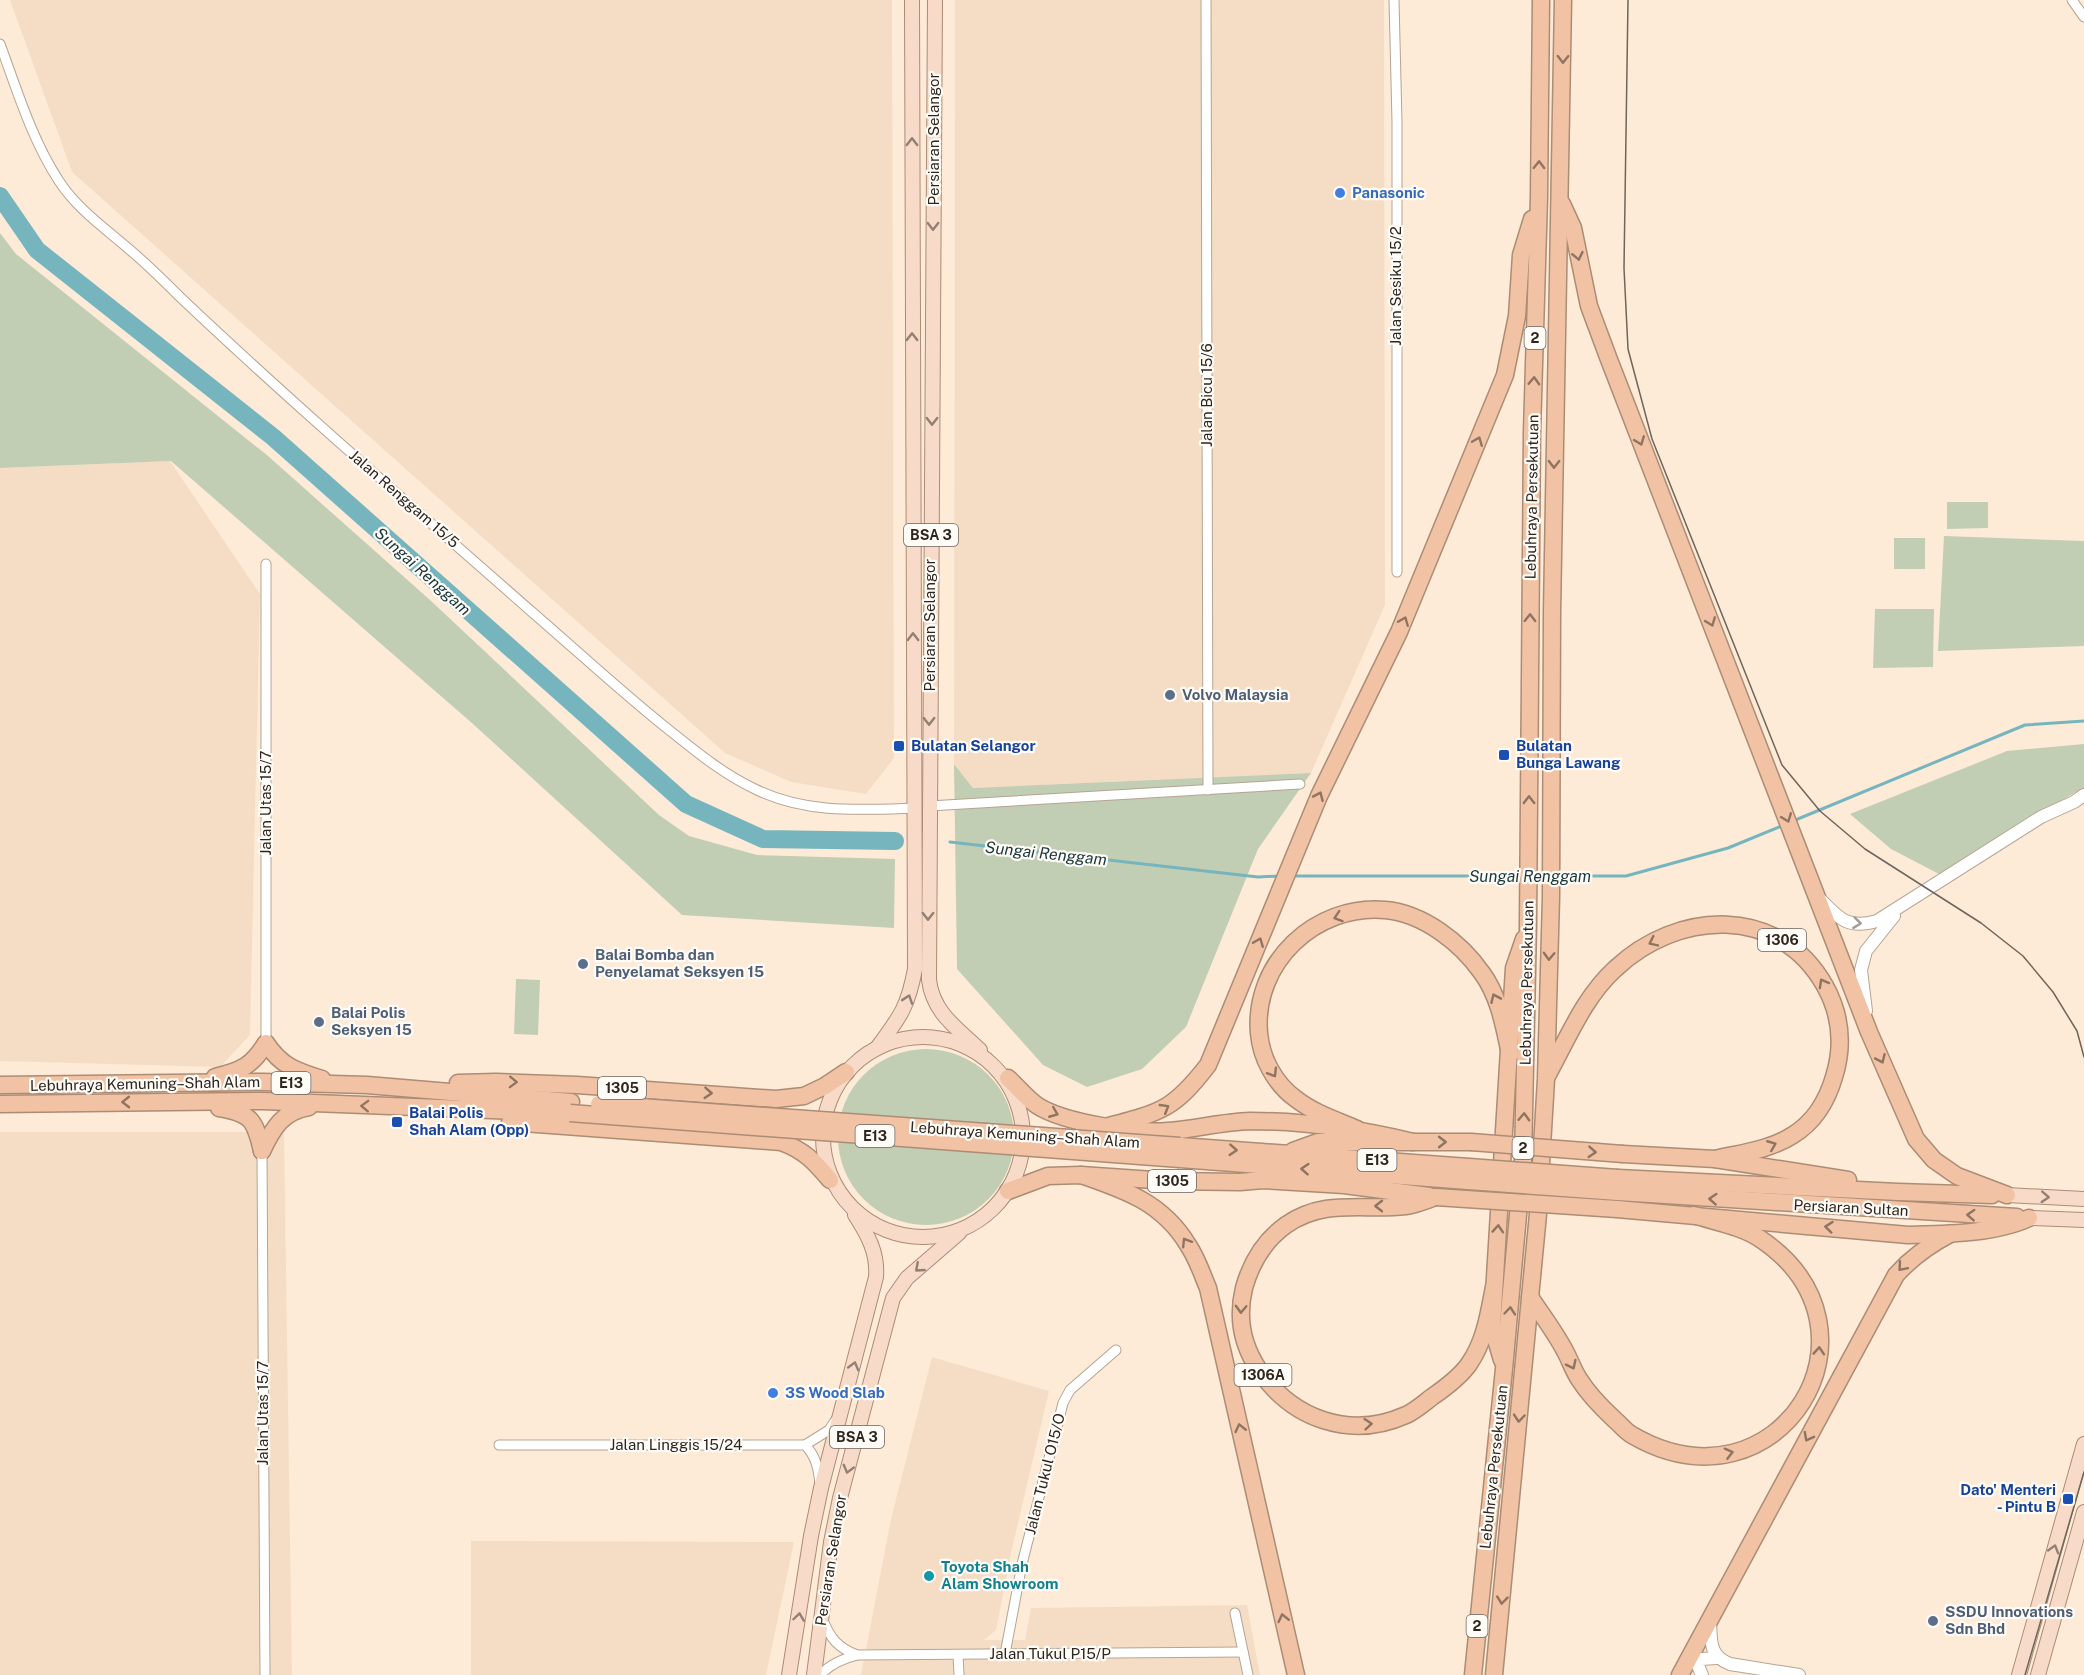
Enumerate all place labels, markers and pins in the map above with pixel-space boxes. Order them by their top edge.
place label: Panasonic [1352,184,1425,201]
marker: Panasonic [1333,186,1347,200]
place label: Volvo Malaysia [1182,686,1288,703]
marker: Volvo Malaysia [1163,688,1177,702]
place label: Bulatan Selangor [911,737,1036,754]
place label: Bulatan Bunga Lawang [1516,737,1621,771]
marker: Bulatan Selangor [892,739,906,753]
marker: Bulatan Bunga Lawang [1497,748,1511,762]
place label: Balai Bomba dan Penyelamat Seksyen 15 [595,946,764,980]
marker: Balai Bomba dan Penyelamat Seksyen 15 [576,957,590,971]
place label: Balai Polis Seksyen 15 [331,1004,412,1038]
marker: Balai Polis Seksyen 15 [312,1015,326,1029]
place label: Balai Polis Shah Alam (Opp) [409,1104,529,1138]
marker: Balai Polis Shah Alam (Opp) [390,1115,404,1129]
place label: 3S Wood Slab [785,1384,885,1401]
marker: 3S Wood Slab [766,1386,780,1400]
place label: Dato' Menteri - Pintu B [1960,1481,2056,1515]
marker: Dato' Menteri - Pintu B [2061,1492,2075,1506]
place label: Toyota Shah Alam Showroom [941,1558,1058,1592]
marker: Toyota Shah Alam Showroom [922,1569,936,1583]
place label: SSDU Innovations Sdn Bhd [1945,1603,2073,1637]
marker: SSDU Innovations Sdn Bhd [1926,1614,1940,1628]

